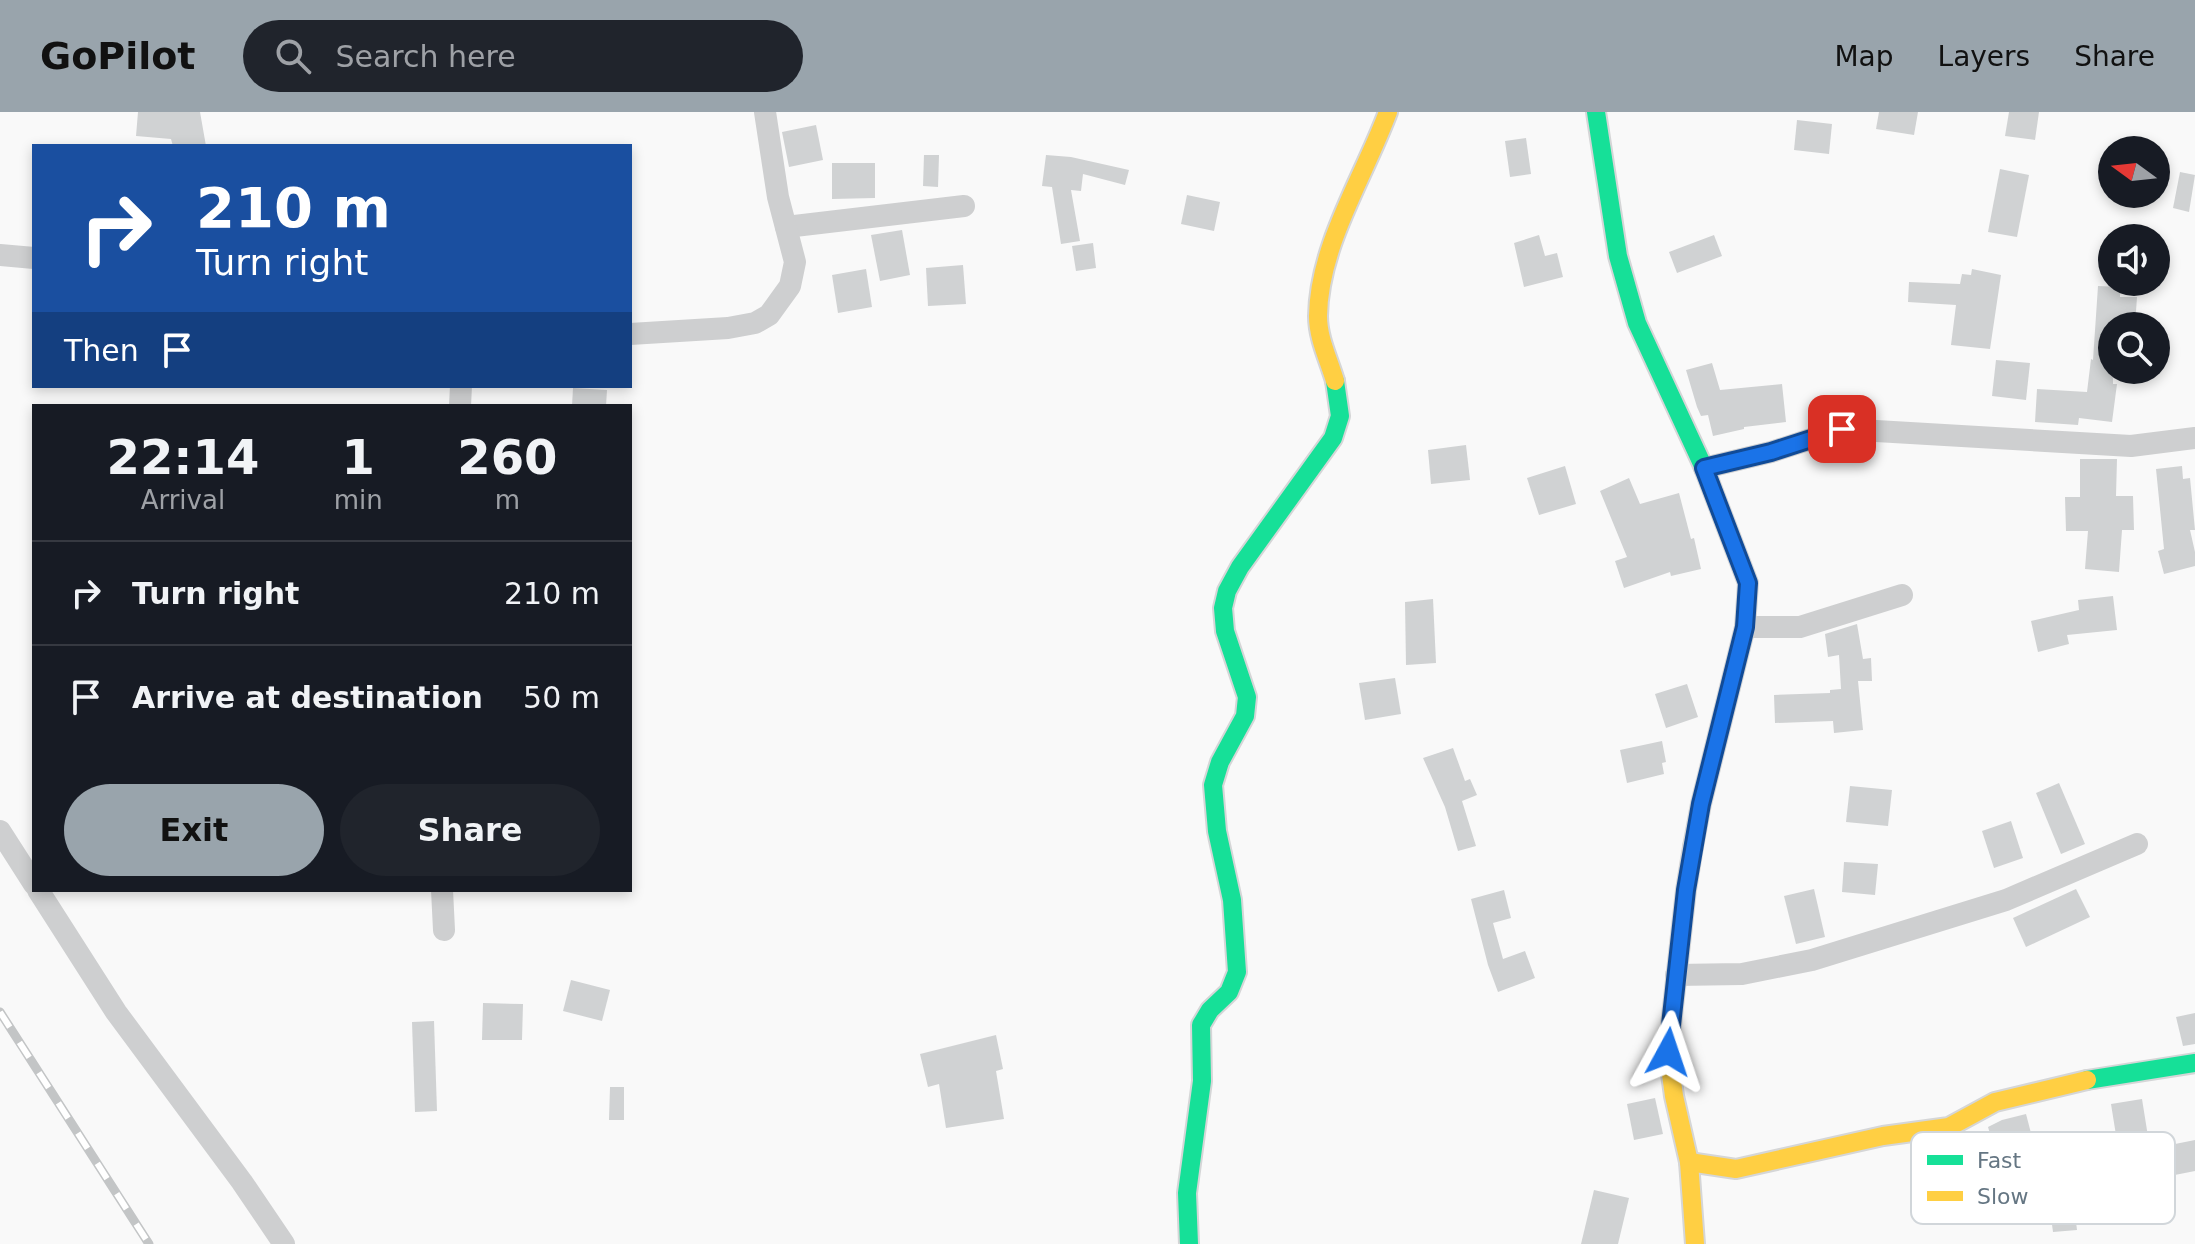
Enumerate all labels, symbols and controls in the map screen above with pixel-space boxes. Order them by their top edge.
search box [243,20,803,92]
text: GoPilot [40,34,195,78]
icon: search [271,34,315,78]
text: Search here [335,39,516,74]
text: Map [1834,40,1894,73]
text: Layers [1938,40,2030,73]
text: Share [2074,40,2155,73]
north arrow [2098,136,2170,208]
map controls [2098,136,2170,384]
text: 210 m [196,175,391,240]
icon: right [64,176,168,280]
button: sound [2098,224,2170,296]
text: Turn right [196,242,368,283]
button: search [2098,312,2170,384]
icon: arrive [155,328,199,372]
text: Then [64,333,139,368]
pin [1808,395,1876,463]
icon: arrive [1820,407,1864,451]
text: 22:14 [106,429,259,485]
text: 1 [342,429,375,485]
text: 260 [457,429,557,485]
text: Arrival [141,485,225,515]
text: min [334,485,383,515]
text: m [495,485,520,515]
icon: right [64,571,108,615]
text: Turn right [132,576,299,611]
text: 210 m [504,576,600,611]
icon: arrive [64,675,108,719]
text: Arrive at destination [132,680,483,715]
text: 50 m [523,680,600,715]
button: Exit [64,784,324,876]
button: Share [340,784,600,876]
position arrow [1626,1010,1710,1094]
legend [1911,1132,2175,1224]
text: Fast [1977,1148,2022,1173]
text: Slow [1977,1184,2029,1209]

